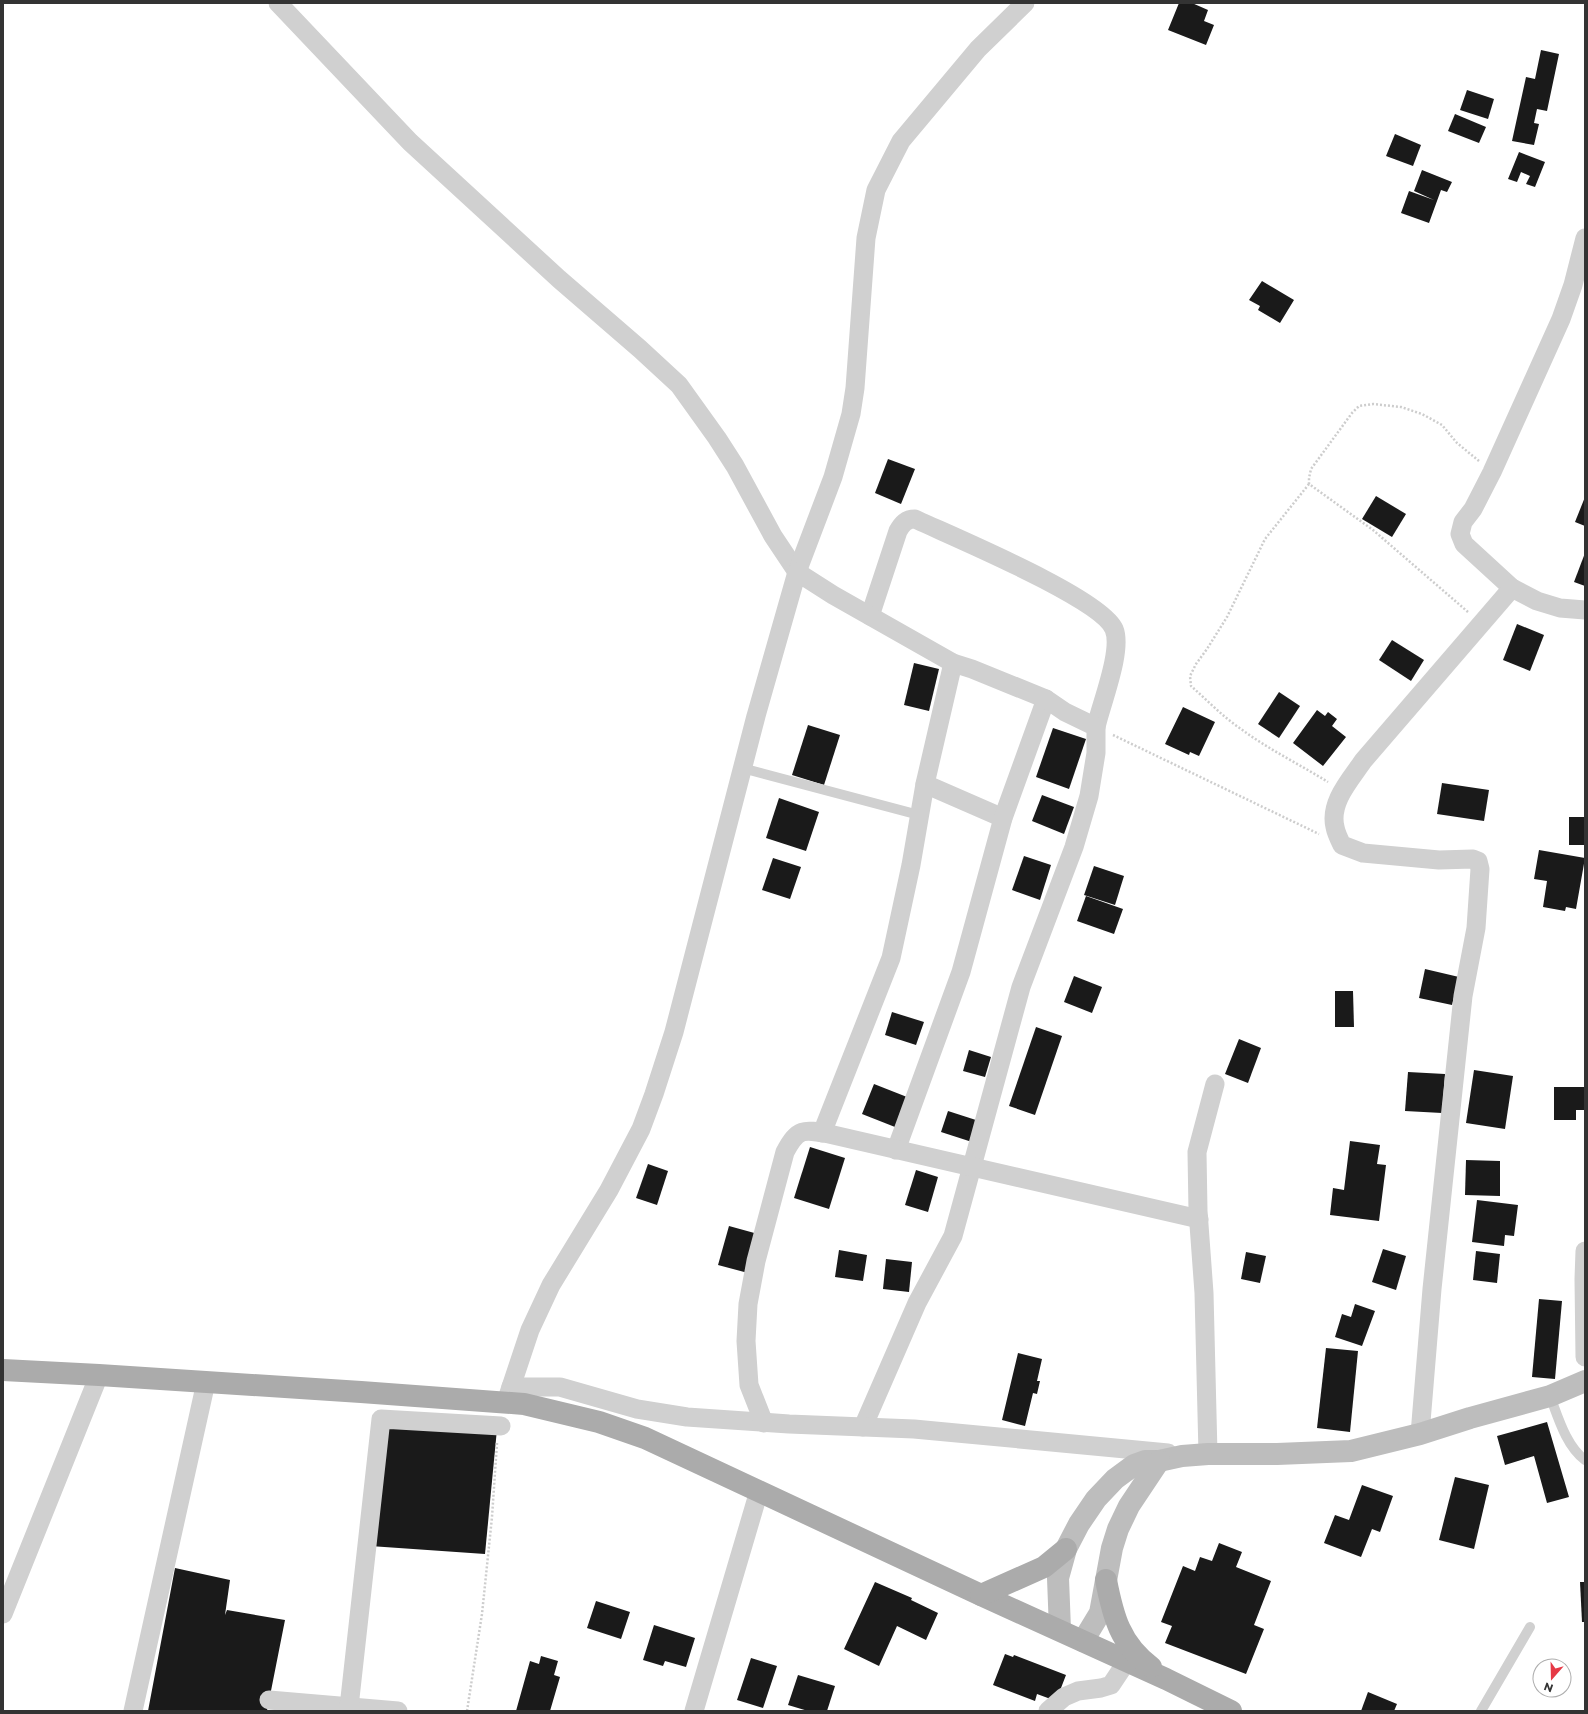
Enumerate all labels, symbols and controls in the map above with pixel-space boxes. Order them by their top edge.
north arrow [1532,1658,1572,1698]
text: N [1542,1679,1555,1695]

